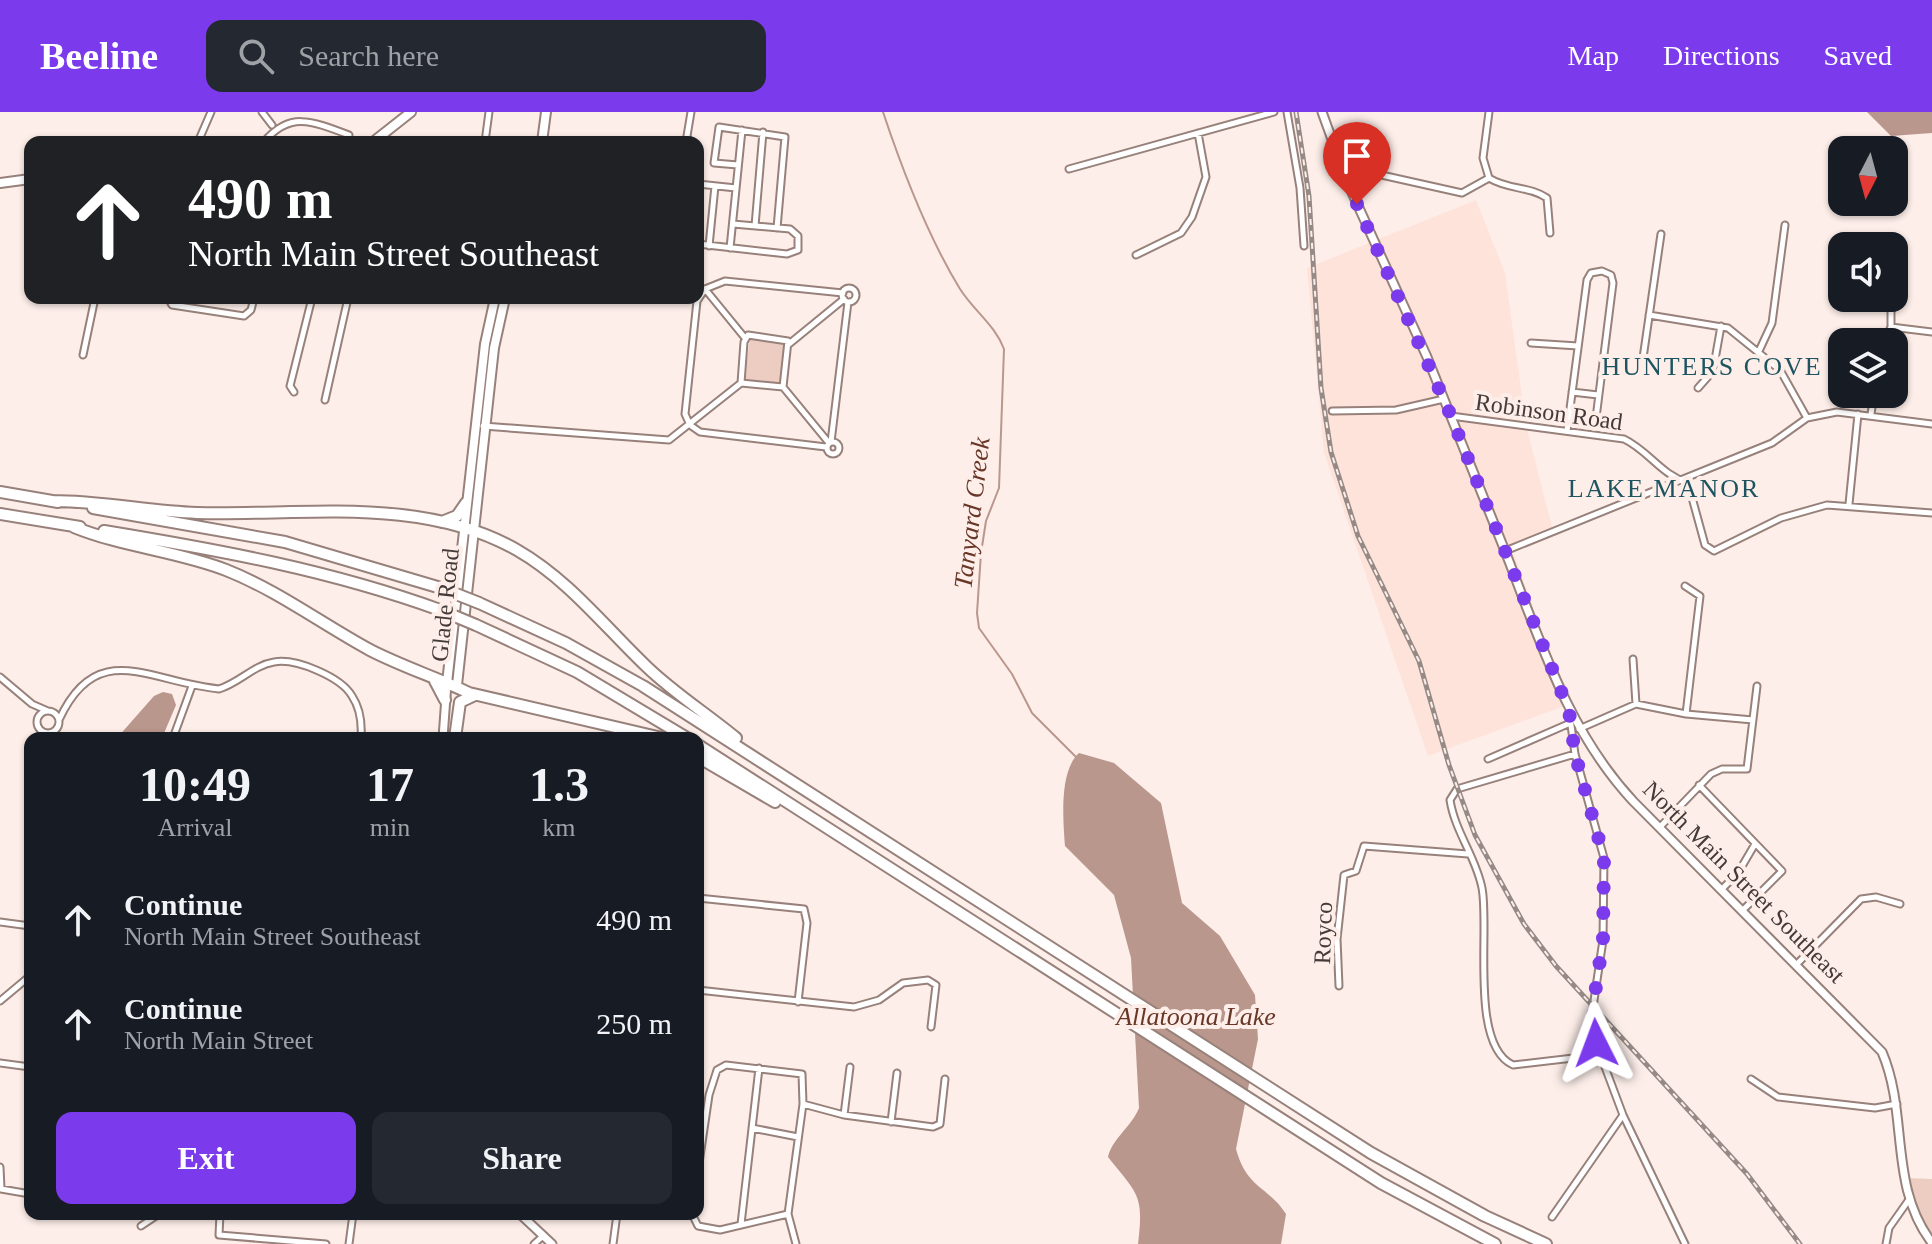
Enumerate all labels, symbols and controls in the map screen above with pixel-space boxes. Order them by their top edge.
search box [206,20,766,92]
icon: search [234,34,278,78]
text: Beeline [40,35,158,77]
text: Search here [298,39,439,72]
text: Map [1568,40,1619,71]
text: Directions [1663,40,1780,71]
text: Saved [1824,40,1892,71]
pin [1323,122,1391,204]
icon: arrive [1335,134,1379,178]
north arrow [1828,136,1908,216]
map controls [1828,136,1908,408]
icon: ahead [56,168,160,272]
text: 490 m [188,168,333,230]
button: sound [1828,232,1908,312]
text: North Main Street Southeast [188,234,599,274]
button: layers [1828,328,1908,408]
district label: HUNTERS COVE [1601,352,1823,381]
street label: Robinson Road [1474,389,1624,435]
water label: Tanyard Creek [948,435,996,590]
district label: LAKE MANOR [1568,474,1760,503]
street label: Glade Road [426,547,464,663]
text: 10:49 [139,758,251,811]
text: 17 [366,758,414,811]
text: 1.3 [529,758,589,811]
street label: North Main Street Southeast [1638,776,1850,988]
text: Arrival [157,813,233,842]
text: min [370,813,410,842]
text: km [542,813,576,842]
text: Continue [124,888,242,921]
icon: ahead [56,898,100,942]
street label: Royco [1309,901,1337,965]
text: 490 m [596,903,672,936]
text: North Main Street Southeast [124,922,421,951]
text: Continue [124,992,242,1025]
position arrow [1554,1001,1638,1085]
icon: ahead [56,1002,100,1046]
water label: Allatoona Lake [1114,1002,1276,1031]
text: 250 m [596,1007,672,1040]
text: North Main Street [124,1026,313,1055]
button: Exit [56,1112,356,1204]
button: Share [372,1112,672,1204]

